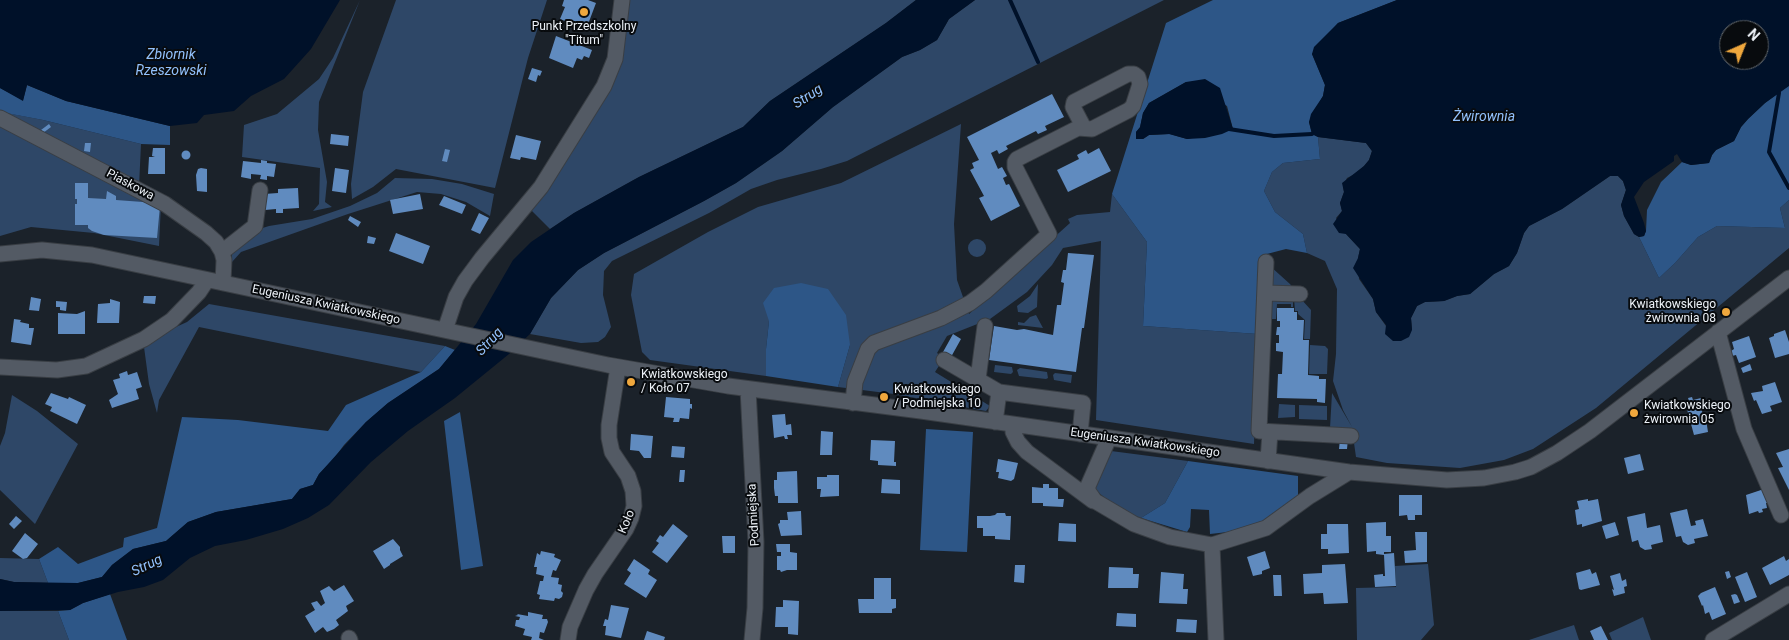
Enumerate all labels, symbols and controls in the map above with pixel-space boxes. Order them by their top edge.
marker: Punkt Przedszkolny "Titum" [578,6,590,18]
place label: Punkt Przedszkolny "Titum" [532,20,636,48]
north arrow [1719,20,1769,70]
text: N [1745,26,1763,44]
water label: Zbiornik Rzeszowski [136,47,206,80]
water label: Strug [790,81,826,113]
water label: Żwirownia [1453,109,1515,125]
street label: Piaskowa [104,167,156,203]
street label: Eugeniusza Kwiatkowskiego [251,282,401,328]
place label: Kwiatkowskiego żwirownia 08 [1629,298,1716,326]
marker: Kwiatkowskiego żwirownia 08 [1720,306,1732,318]
water label: Strug [473,324,507,360]
place label: Kwiatkowskiego / Koło 07 [641,368,728,396]
marker: Kwiatkowskiego / Koło 07 [625,376,637,388]
place label: Kwiatkowskiego / Podmiejska 10 [894,383,981,411]
marker: Kwiatkowskiego / Podmiejska 10 [878,391,890,403]
place label: Kwiatkowskiego żwirownia 05 [1644,399,1731,427]
marker: Kwiatkowskiego żwirownia 05 [1628,407,1640,419]
street label: Eugeniusza Kwiatkowskiego [1069,425,1221,461]
street label: Podmiejska [745,483,763,547]
street label: Koło [616,508,638,536]
water label: Strug [129,551,165,581]

